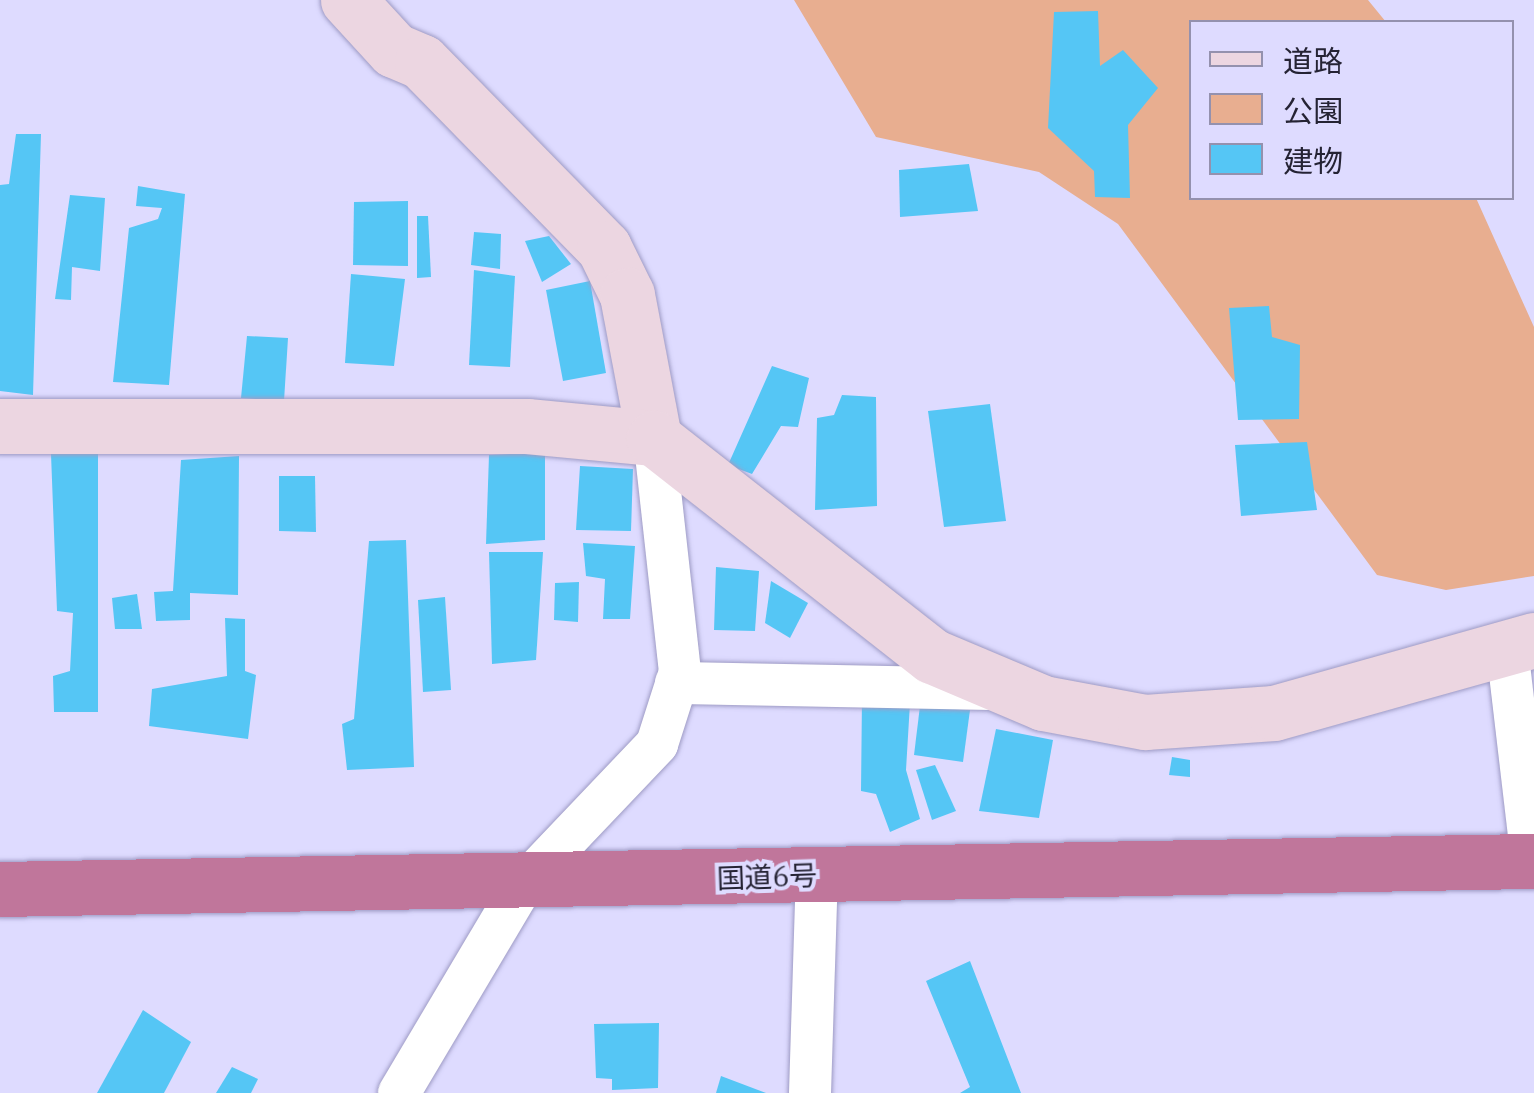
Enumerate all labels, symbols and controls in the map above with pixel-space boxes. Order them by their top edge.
legend [1189,20,1514,200]
text: 道路 [1283,41,1343,80]
text: 公園 [1283,91,1343,130]
text: 建物 [1283,141,1343,180]
street label: 国道6号 [716,858,818,896]

